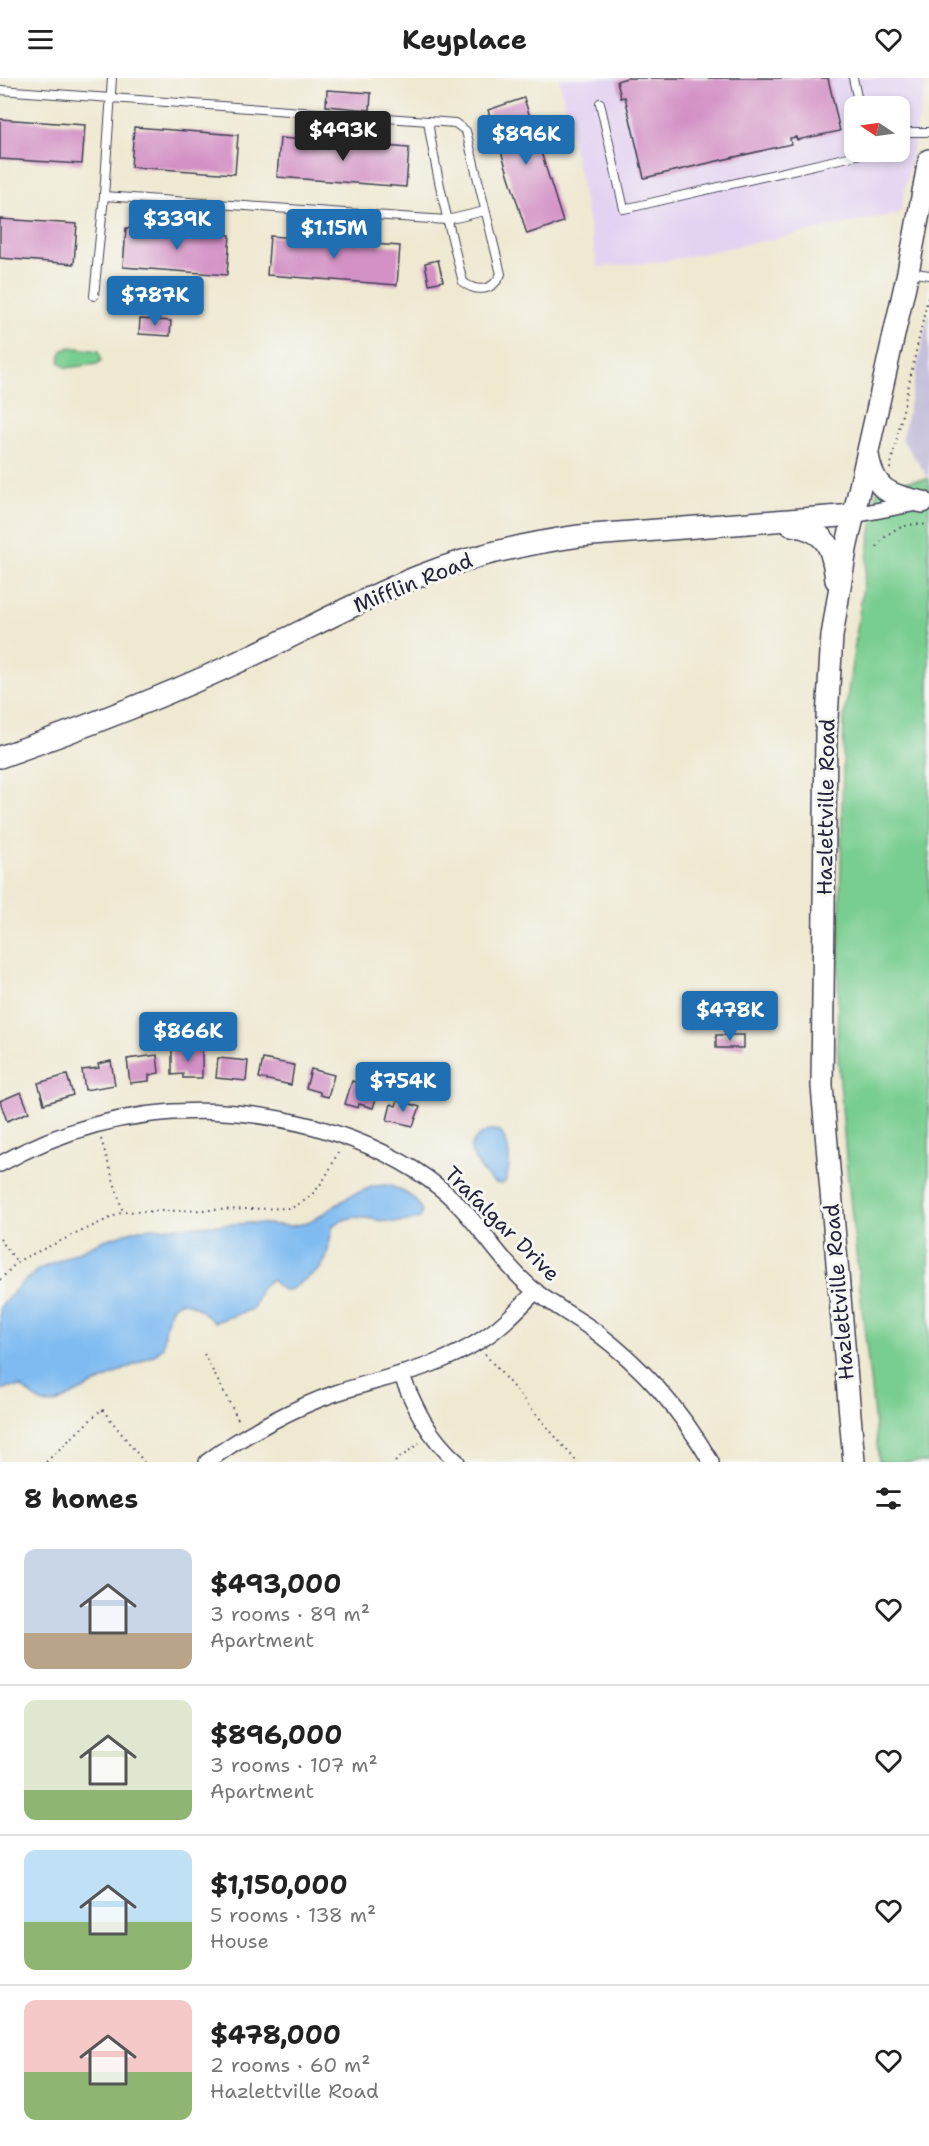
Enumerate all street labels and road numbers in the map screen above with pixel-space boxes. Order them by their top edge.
street label: Mifflin Road [349,546,477,620]
street label: Hazlettville Road [810,718,842,896]
street label: Trafalgar Drive [438,1160,566,1288]
street label: Hazlettville Road [817,1203,861,1381]

